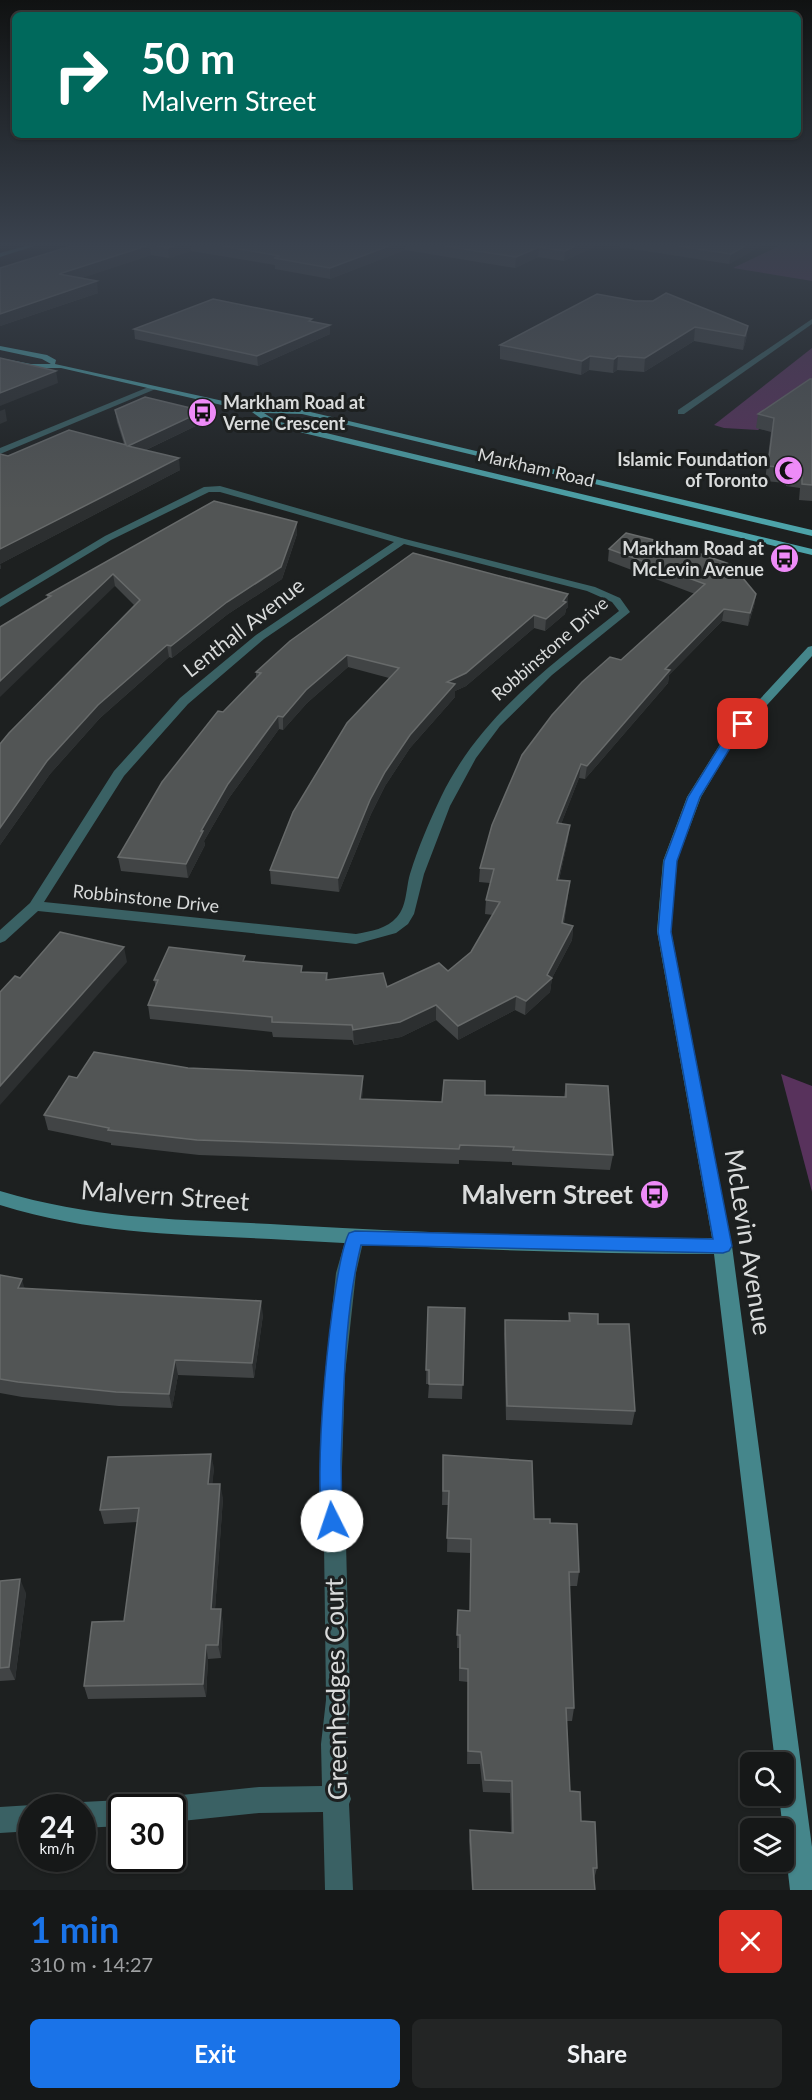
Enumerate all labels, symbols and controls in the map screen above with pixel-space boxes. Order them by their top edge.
text: 50 m [141,33,235,83]
icon: right [42,36,120,114]
text: Malvern Street [141,84,316,117]
place label: Markham Road at Verne Crescent [222,391,365,434]
bus stop icon: Markham Road at Verne Crescent [186,397,218,429]
street label: Markham Road [476,443,597,491]
place label: Islamic Foundation of Toronto [617,448,768,491]
mosque icon: Islamic Foundation of Toronto [773,454,805,486]
place label: Markham Road at McLevin Avenue [622,537,764,580]
bus stop icon: Markham Road at McLevin Avenue [769,543,801,575]
street label: Lenthall Avenue [178,572,308,682]
street label: Robbinstone Drive [487,592,612,705]
pin [717,698,768,749]
icon: arrive [726,707,759,740]
street label: Robbinstone Drive [72,879,220,917]
street label: McLevin Avenue [718,1147,779,1337]
street label: Malvern Street [80,1173,251,1217]
place label: Malvern Street [461,1178,633,1210]
bus stop icon: Malvern Street [638,1179,670,1211]
position arrow [300,1489,364,1553]
street label: Greenhedges Court [317,1577,353,1801]
map controls [740,1752,794,1872]
button: search [740,1752,794,1806]
speed limit sign: 30 [108,1794,186,1872]
text: 24 [40,1808,74,1844]
button: layers [740,1818,794,1872]
text: km/h [39,1839,75,1857]
text: 1 min [30,1907,119,1951]
button: close [719,1910,782,1973]
text: 310 m · 14:27 [30,1952,153,1976]
button: Exit [30,2019,400,2088]
button: Share [412,2019,782,2088]

